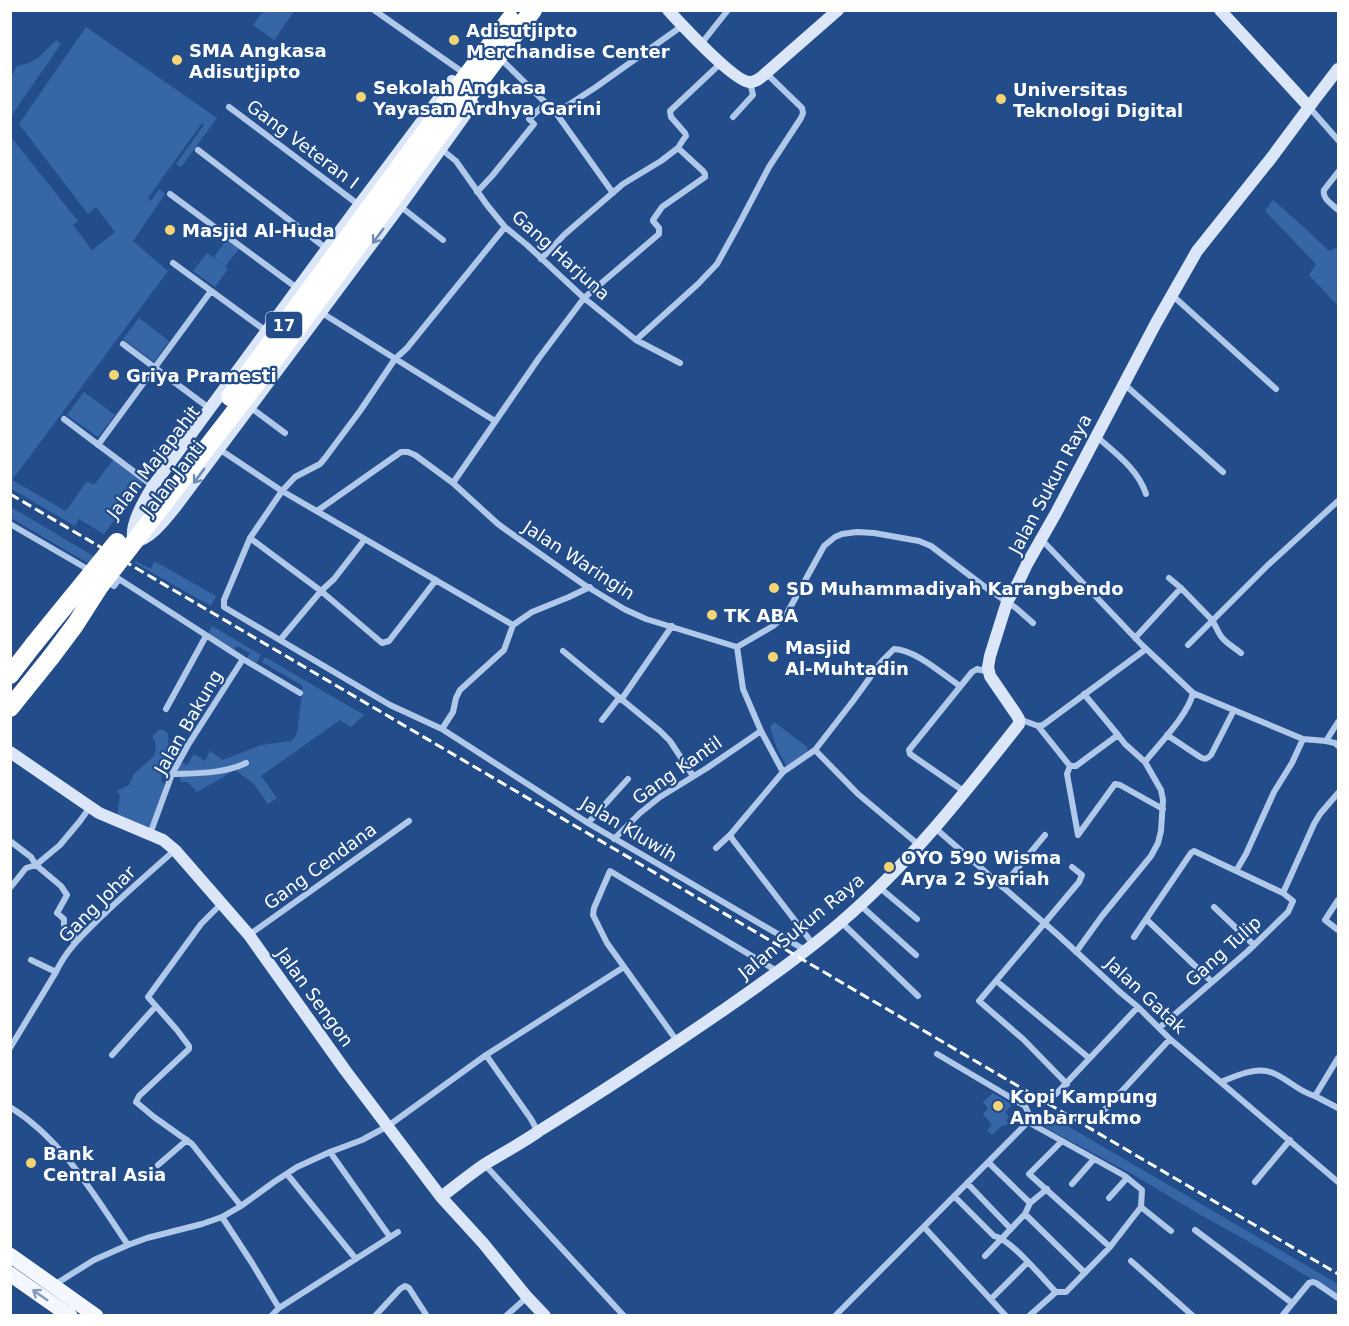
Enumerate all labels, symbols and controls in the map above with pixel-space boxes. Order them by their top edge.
place label: Adisutjipto Merchandise Center [466,20,670,62]
marker: Adisutjipto Merchandise Center [447,33,461,47]
place label: SMA Angkasa Adisutjipto [189,40,327,82]
marker: SMA Angkasa Adisutjipto [170,53,184,67]
place label: Sekolah Angkasa Yayasan Ardhya Garini [372,77,601,119]
place label: Universitas Teknologi Digital [1013,79,1183,121]
marker: Sekolah Angkasa Yayasan Ardhya Garini [354,90,368,104]
marker: Universitas Teknologi Digital [994,92,1008,106]
street label: Gang Veteran I [243,95,363,193]
street label: Gang Harjuna [508,206,614,304]
place label: Masjid Al-Huda [182,220,335,241]
marker: Masjid Al-Huda [163,223,177,237]
one-way arrow [372,228,385,244]
road number: 17 [266,312,302,338]
place label: Griya Pramesti [126,365,277,386]
marker: Griya Pramesti [107,368,121,382]
street label: Jalan Majapahit [102,401,204,524]
street label: Jalan Sukun Raya [1004,410,1096,558]
street label: Jalan Janti [137,436,209,520]
one-way arrow [192,468,205,484]
street label: Jalan Waringin [518,516,639,604]
place label: SD Muhammadiyah Karangbendo [786,578,1124,599]
marker: SD Muhammadiyah Karangbendo [767,581,781,595]
place label: TK ABA [724,605,798,626]
marker: TK ABA [705,608,719,622]
place label: Masjid Al-Muhtadin [785,637,909,679]
marker: Masjid Al-Muhtadin [766,650,780,664]
street label: Jalan Bakung [149,666,226,779]
street label: Gang Kantil [628,731,726,809]
street label: Jalan Kluwih [576,791,681,866]
street label: Gang Cendana [260,818,380,914]
place label: OYO 590 Wisma Arya 2 Syariah [901,847,1061,889]
marker: OYO 590 Wisma Arya 2 Syariah [882,860,896,874]
street label: Gang Johar [54,861,140,947]
street label: Jalan Sukun Raya [733,869,868,984]
street label: Gang Tulip [1181,912,1265,990]
street label: Jalan Sengon [271,943,358,1051]
street label: Jalan Gatak [1100,952,1191,1038]
place label: Kopi Kampung Ambarrukmo [1010,1086,1158,1128]
marker: Kopi Kampung Ambarrukmo [991,1099,1005,1113]
place label: Bank Central Asia [43,1143,166,1185]
marker: Bank Central Asia [24,1156,38,1170]
one-way arrow [33,1289,49,1301]

